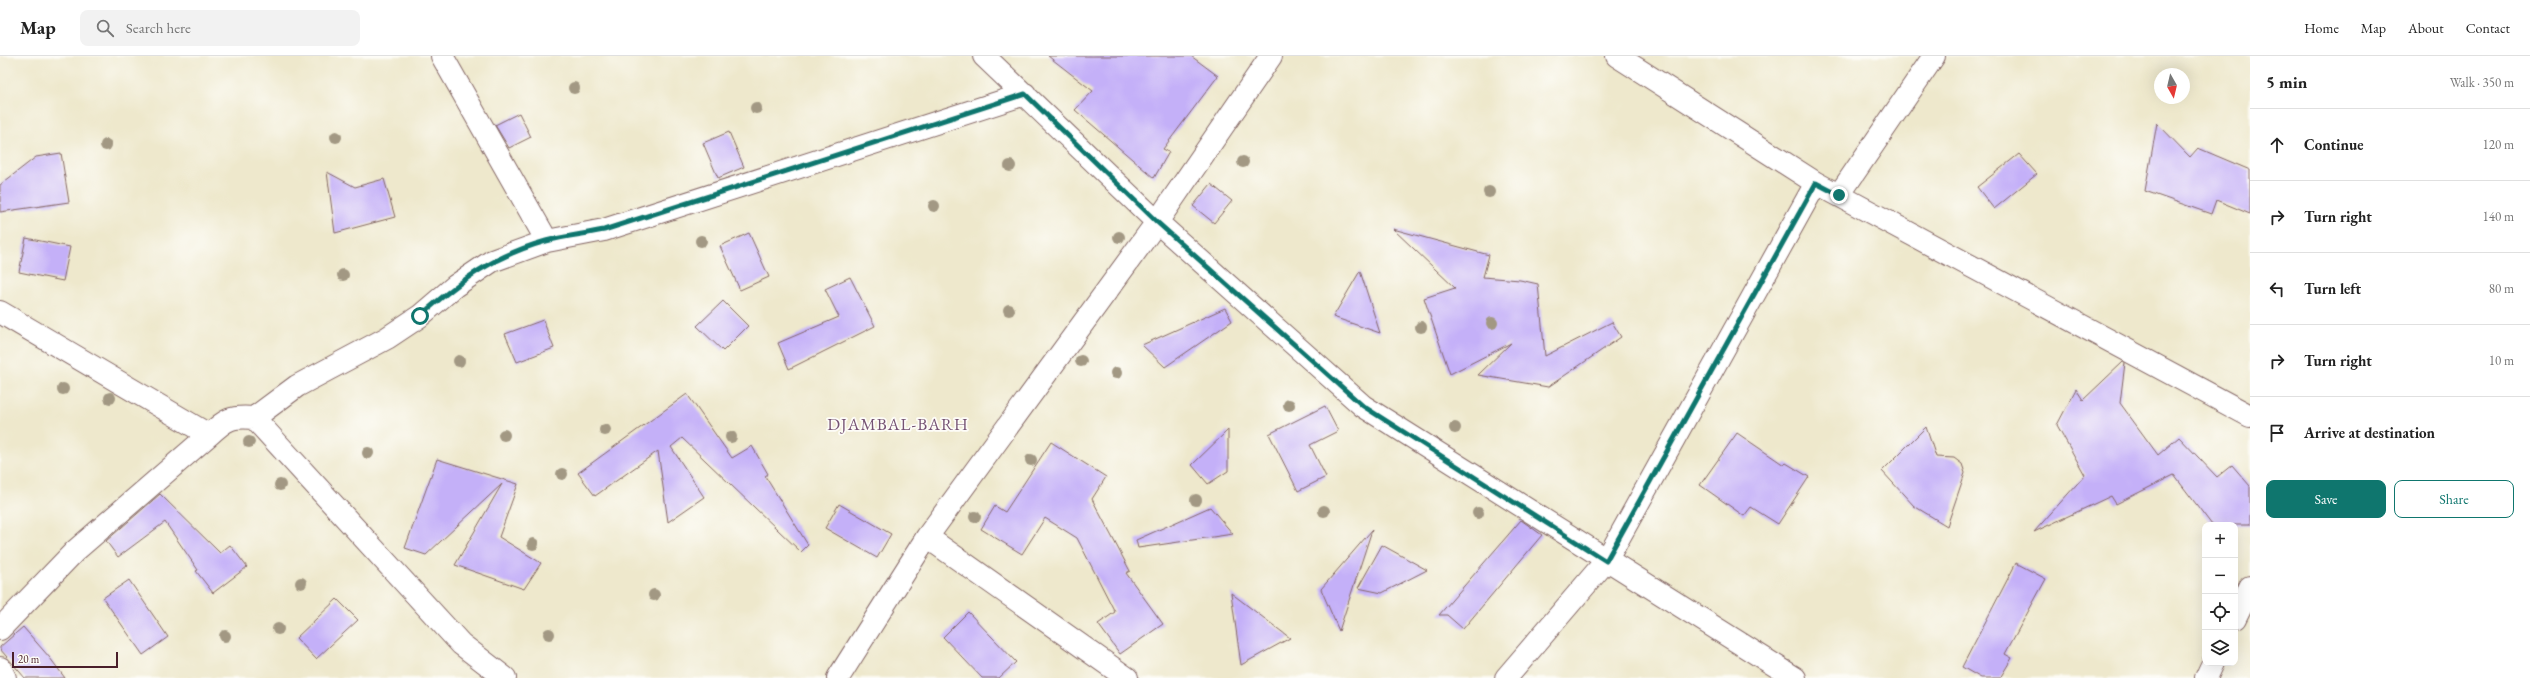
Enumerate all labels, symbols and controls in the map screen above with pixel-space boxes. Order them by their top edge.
search box [80,10,360,46]
text: Map [20,15,56,40]
icon: search [94,17,116,39]
text: Search here [126,18,191,37]
text: Home [2304,19,2339,37]
text: Map [2361,19,2386,37]
text: About [2408,19,2444,37]
text: Contact [2466,19,2510,37]
north arrow [2154,68,2190,104]
text: 5 min [2266,71,2307,93]
text: Walk · 350 m [2450,74,2514,91]
icon: ahead [2266,134,2288,156]
text: Continue [2304,135,2364,154]
text: 120 m [2483,136,2514,153]
route end [1830,186,1848,204]
icon: right [2266,206,2288,228]
text: Turn right [2304,207,2372,226]
text: 140 m [2483,208,2514,225]
icon: left [2266,278,2288,300]
text: Turn left [2304,279,2361,298]
text: 80 m [2489,280,2514,297]
route start [411,307,429,325]
icon: right [2266,350,2288,372]
text: Turn right [2304,351,2372,370]
text: 10 m [2489,352,2514,369]
district label: DJAMBAL-BARH [827,413,969,435]
icon: arrive [2266,422,2288,444]
text: Arrive at destination [2304,423,2435,442]
button: Save [2266,480,2386,518]
button: Share [2394,480,2514,518]
map controls [2202,522,2238,666]
button: + [2202,522,2238,558]
button: − [2202,558,2238,594]
button: locate [2202,594,2238,630]
button: layers [2202,630,2238,666]
scale bar [12,650,118,669]
text: 20 m [18,652,39,666]

